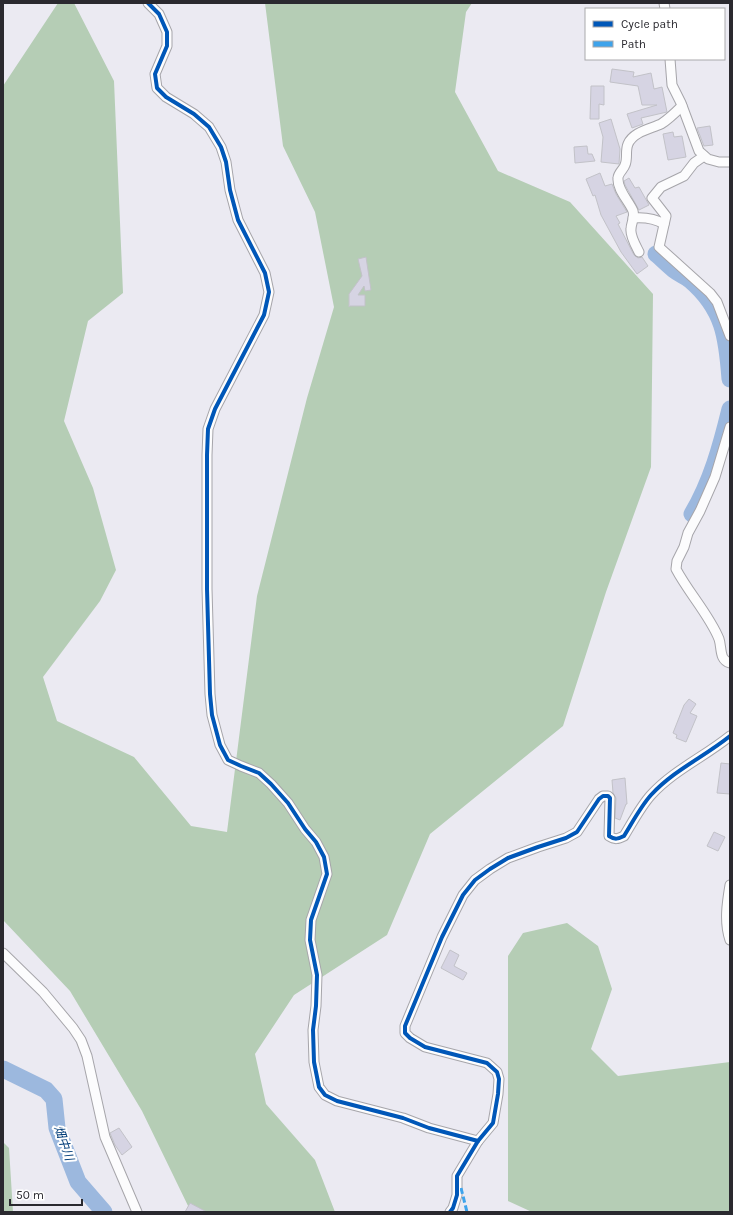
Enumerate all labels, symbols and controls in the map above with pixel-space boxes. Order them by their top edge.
legend [585,8,725,60]
text: Cycle path [621,17,678,31]
text: Path [621,37,646,51]
water label: 畑中川 [52,1124,77,1164]
scale bar [10,1181,82,1207]
text: 50 m [16,1188,44,1202]

